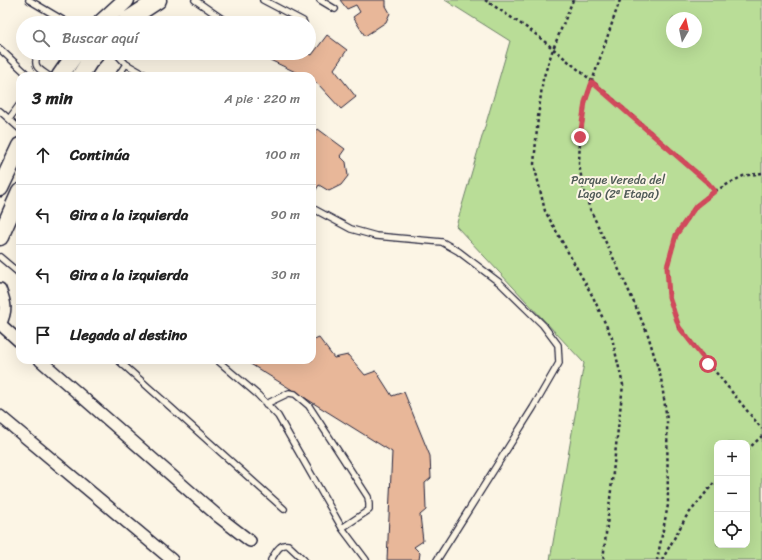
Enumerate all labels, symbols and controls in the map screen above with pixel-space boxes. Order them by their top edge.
north arrow [666,12,702,48]
search box [16,16,316,60]
text: Buscar aquí [62,25,139,51]
icon: search [30,27,52,49]
text: 3 min [32,83,73,113]
text: A pie · 220 m [224,87,300,110]
route end [571,128,589,146]
text: Continúa [70,142,129,168]
text: 100 m [265,143,300,166]
icon: ahead [32,144,54,166]
park label: Parque Vereda del Lago (2ª Etapa) [571,169,666,205]
text: Gira a la izquierda [70,202,188,228]
text: 90 m [270,203,300,226]
icon: left [32,204,54,226]
text: Gira a la izquierda [70,262,188,288]
text: 30 m [271,263,300,286]
icon: left [32,264,54,286]
text: Llegada al destino [70,322,187,348]
icon: arrive [32,324,54,346]
route start [699,355,717,373]
map controls [714,440,750,548]
button: + [714,440,750,476]
button: − [714,476,750,512]
button: locate [714,512,750,548]

